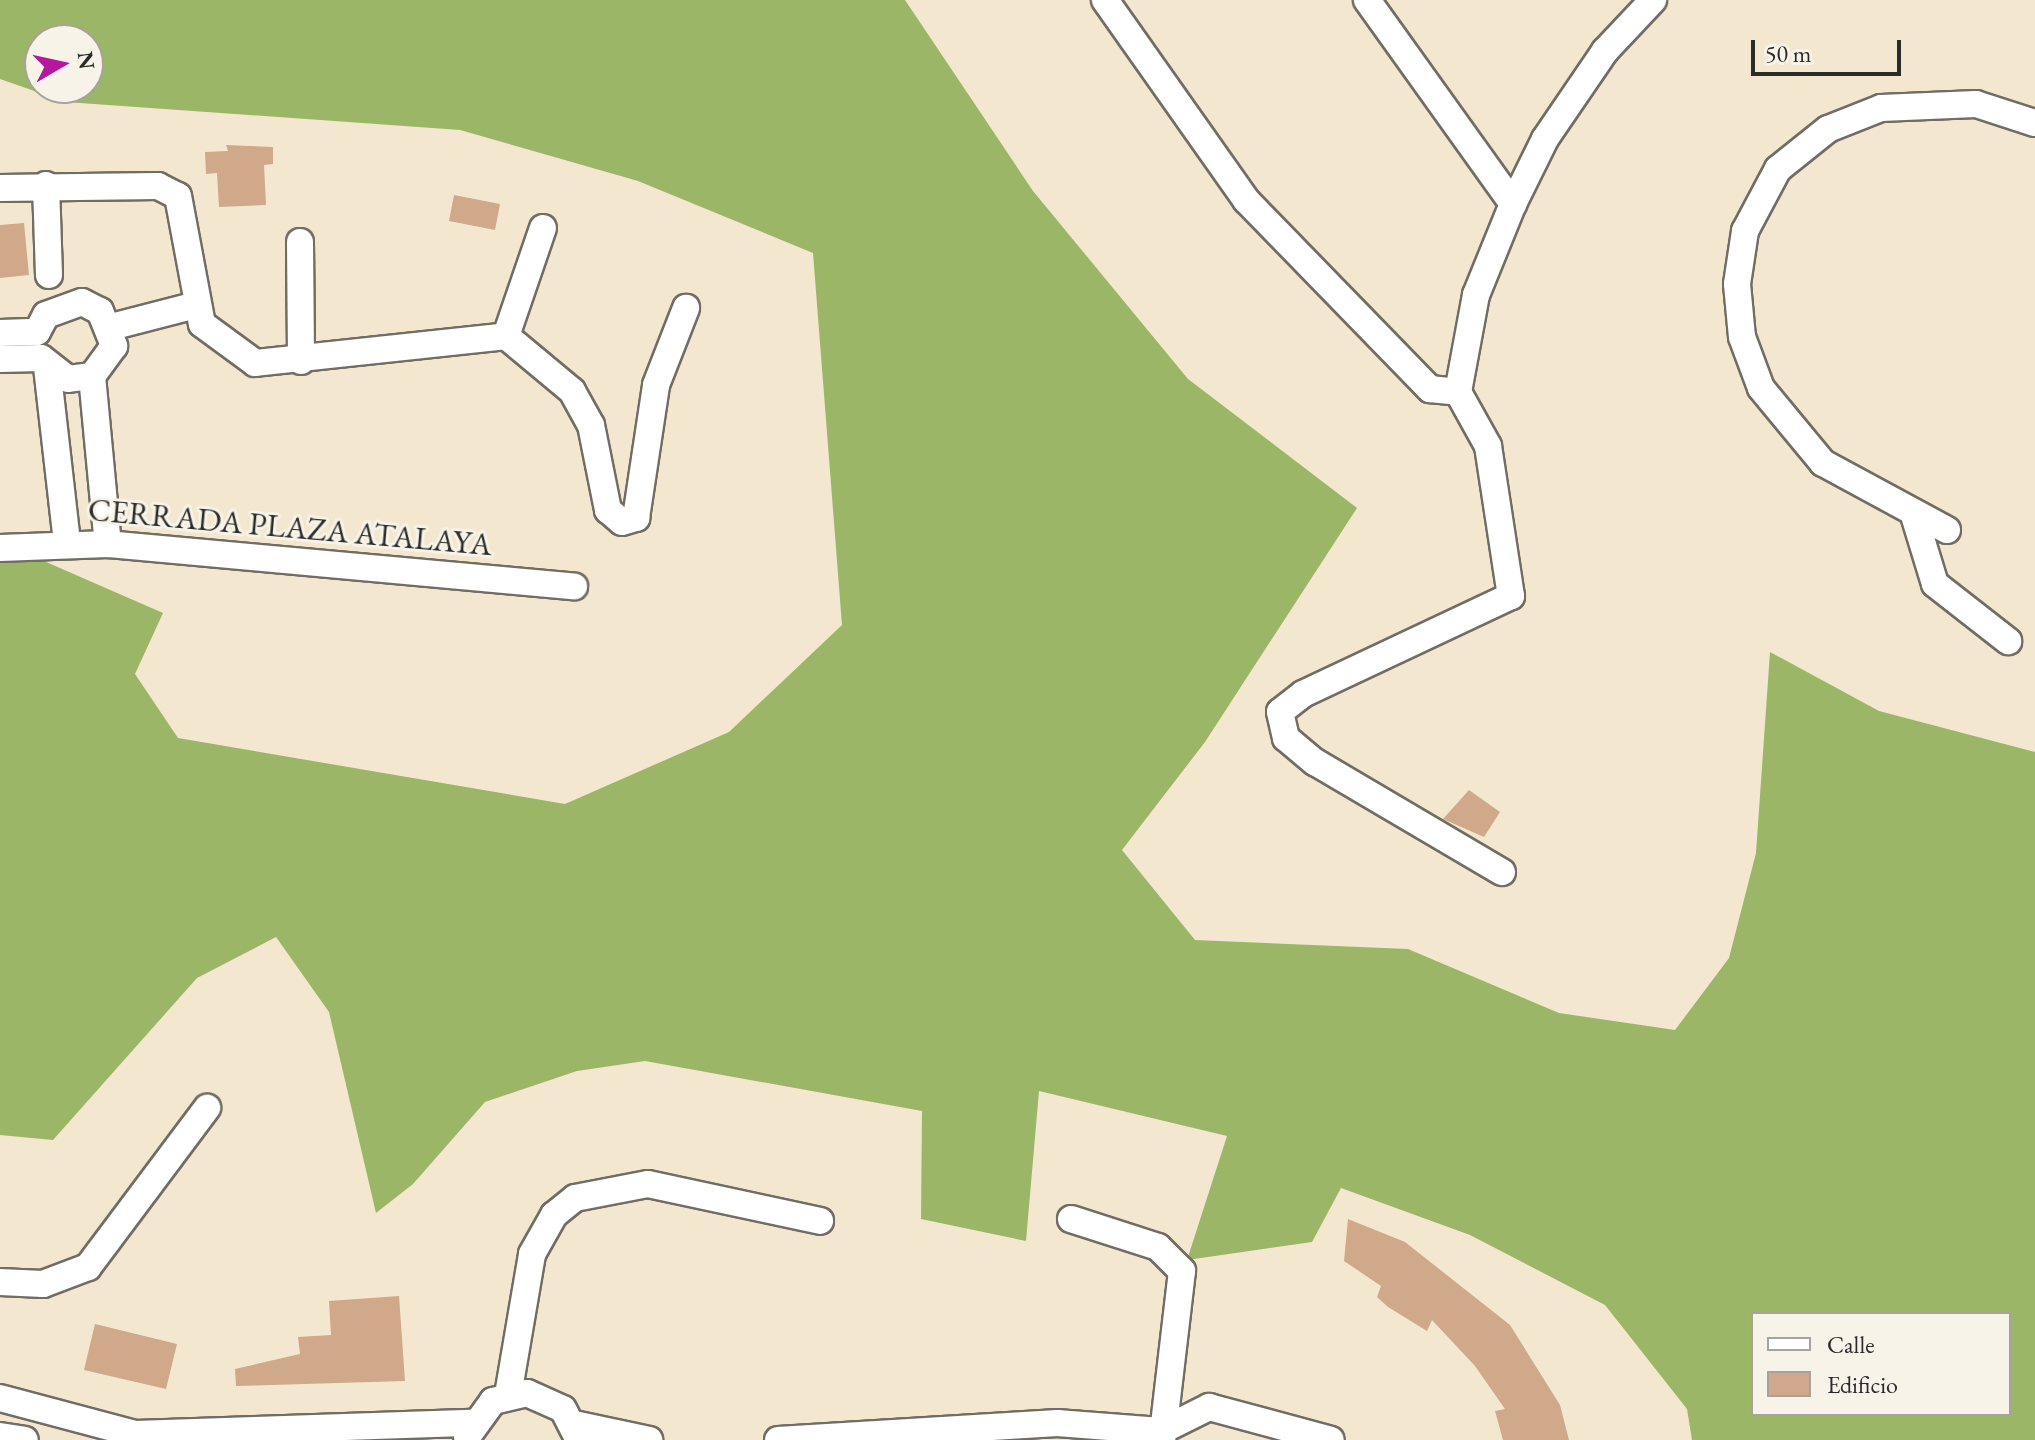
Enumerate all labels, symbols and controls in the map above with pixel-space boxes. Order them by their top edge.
north arrow [24,24,104,104]
scale bar [1755,24,1905,74]
text: 50 m [1765,38,1812,69]
text: N [71,49,102,72]
street label: CERRADA PLAZA ATALAYA [86,490,494,564]
legend [1751,1312,2011,1416]
text: Calle [1827,1329,1875,1360]
text: Edificio [1827,1369,1898,1400]

